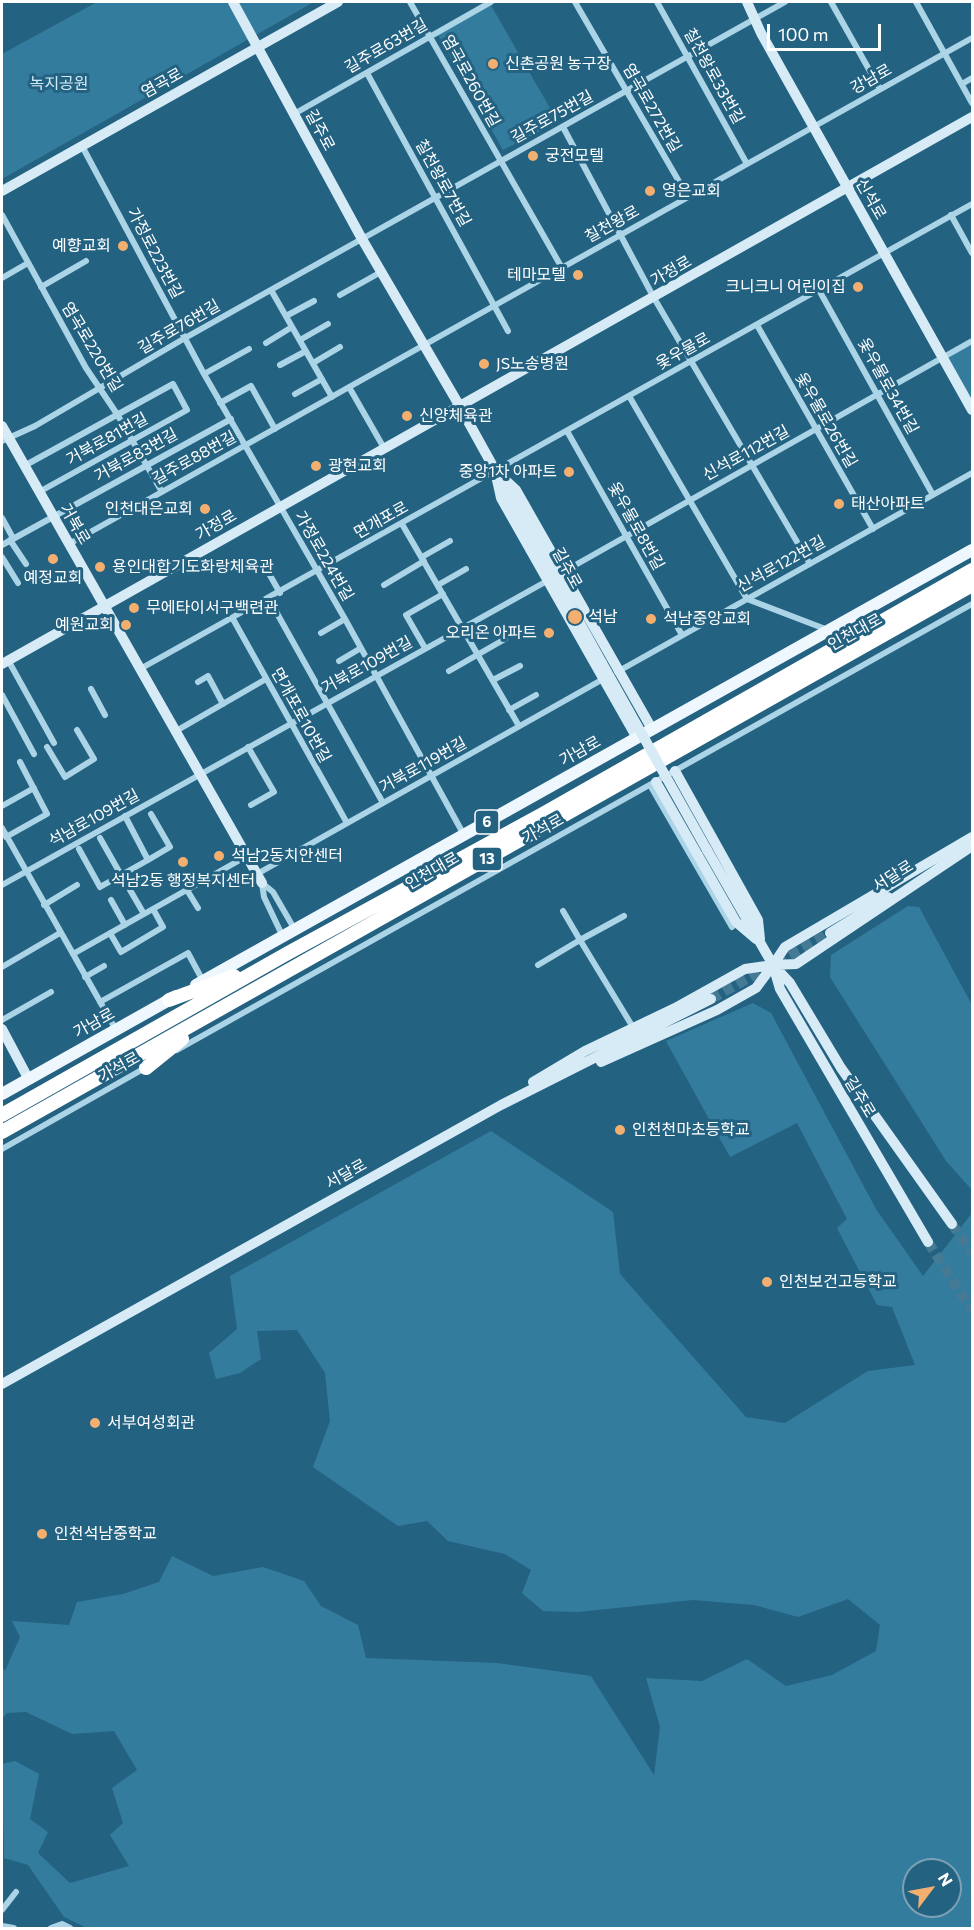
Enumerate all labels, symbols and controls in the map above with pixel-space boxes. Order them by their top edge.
scale bar [770,12,884,50]
street label: 길주로63번길 [341,15,431,77]
text: 100 m [778,23,828,45]
street label: 칠천왕로33번길 [680,25,748,127]
street label: 염곡로260번길 [438,31,504,131]
place label: 신촌공원 농구장 [505,54,611,74]
marker: 신촌공원 농구장 [486,57,500,71]
street label: 염곡로272번길 [619,60,685,156]
street label: 강남로 [847,60,895,98]
street label: 염곡로 [138,64,186,102]
park label: 녹지공원 [30,74,88,94]
street label: 길주로75번길 [507,86,597,148]
street label: 길주로 [301,106,339,154]
street label: 칠천왕로7번길 [411,136,475,230]
place label: 궁전모텔 [545,146,604,166]
marker: 궁전모텔 [526,149,540,163]
street label: 신석로 [852,175,890,223]
place label: 영은교회 [662,181,721,201]
marker: 영은교회 [643,184,657,198]
street label: 칠천왕로 [582,201,642,247]
street label: 가정로223번길 [123,204,187,302]
place label: 예향교회 [52,236,111,256]
marker: 예향교회 [116,239,130,253]
street label: 가정로 [647,252,695,290]
place label: 테마모텔 [507,265,566,285]
marker: 테마모텔 [571,268,585,282]
place label: 크니크니 어린이집 [725,277,846,297]
marker: 크니크니 어린이집 [851,280,865,294]
street label: 길주로76번길 [134,296,224,358]
street label: 염곡로220번길 [58,298,126,396]
street label: 옻우물로 [653,328,713,374]
street label: 옻우물로34번길 [854,335,922,437]
place label: JS노송병원 [496,354,569,374]
marker: JS노송병원 [477,357,491,371]
street label: 옻우물로26번길 [791,369,861,471]
place label: 신양체육관 [419,406,493,426]
street label: 거북로81번길 [63,409,151,469]
marker: 신양체육관 [400,409,414,423]
street label: 신석로112번길 [699,421,793,485]
street label: 거북로83번길 [91,424,181,486]
street label: 길주로88번길 [149,427,239,489]
place label: 광현교회 [328,456,387,476]
marker: 광현교회 [309,459,323,473]
place label: 중앙1차 아파트 [459,462,557,482]
marker: 중앙1차 아파트 [562,465,576,479]
street label: 옻우물로8번길 [604,478,668,574]
place label: 태산아파트 [851,494,925,514]
street label: 면개포로 [351,497,411,543]
marker: 태산아파트 [832,497,846,511]
place label: 인천대은교회 [105,499,193,519]
street label: 거북로 [56,500,94,548]
marker: 인천대은교회 [198,502,212,516]
street label: 가정로 [192,506,240,544]
street label: 가정로224번길 [291,508,357,604]
street label: 신석로122번길 [733,532,829,596]
street label: 길주로 [548,544,586,592]
marker: 예정교회 [46,552,60,566]
place label: 용인대합기도화랑체육관 [112,557,274,577]
marker: 용인대합기도화랑체육관 [93,560,107,574]
place label: 예정교회 [24,568,82,588]
place label: 무에타이서구백련관 [146,598,278,618]
marker: 무에타이서구백련관 [127,601,141,615]
place label: 석남 [588,607,617,627]
marker: 석남 [566,608,584,626]
place label: 석남중앙교회 [663,609,751,629]
street label: 인천대로 [825,609,885,655]
marker: 석남중앙교회 [644,612,658,626]
place label: 예원교회 [55,615,114,635]
marker: 예원교회 [119,618,133,632]
place label: 오리온 아파트 [446,623,537,643]
marker: 오리온 아파트 [542,626,556,640]
street label: 거북로109번길 [318,632,416,698]
street label: 면개포로10번길 [267,664,335,766]
street label: 가남로 [556,732,604,770]
street label: 거북로119번길 [376,733,470,797]
street label: 석남로109번길 [45,785,143,851]
road number: 6 [475,810,499,834]
street label: 가석로 [519,810,567,848]
place label: 석남2동치안센터 [231,846,343,866]
road number: 13 [472,847,502,871]
street label: 인천대로 [402,848,462,894]
marker: 석남2동치안센터 [212,849,226,863]
marker: 석남2동 행정복지센터 [176,855,190,869]
street label: 서달로 [869,856,917,896]
place label: 석남2동 행정복지센터 [111,871,255,891]
street label: 가남로 [70,1004,118,1042]
street label: 가석로 [95,1048,143,1086]
street label: 길주로 [840,1073,880,1121]
place label: 인천천마초등학교 [632,1120,750,1140]
marker: 인천천마초등학교 [613,1123,627,1137]
street label: 서달로 [322,1155,370,1193]
place label: 인천보건고등학교 [779,1272,897,1292]
marker: 인천보건고등학교 [760,1275,774,1289]
place label: 서부여성회관 [107,1413,195,1433]
marker: 서부여성회관 [88,1416,102,1430]
place label: 인천석남중학교 [54,1524,157,1544]
marker: 인천석남중학교 [35,1527,49,1541]
north arrow [902,1858,962,1918]
text: N [935,1869,957,1889]

